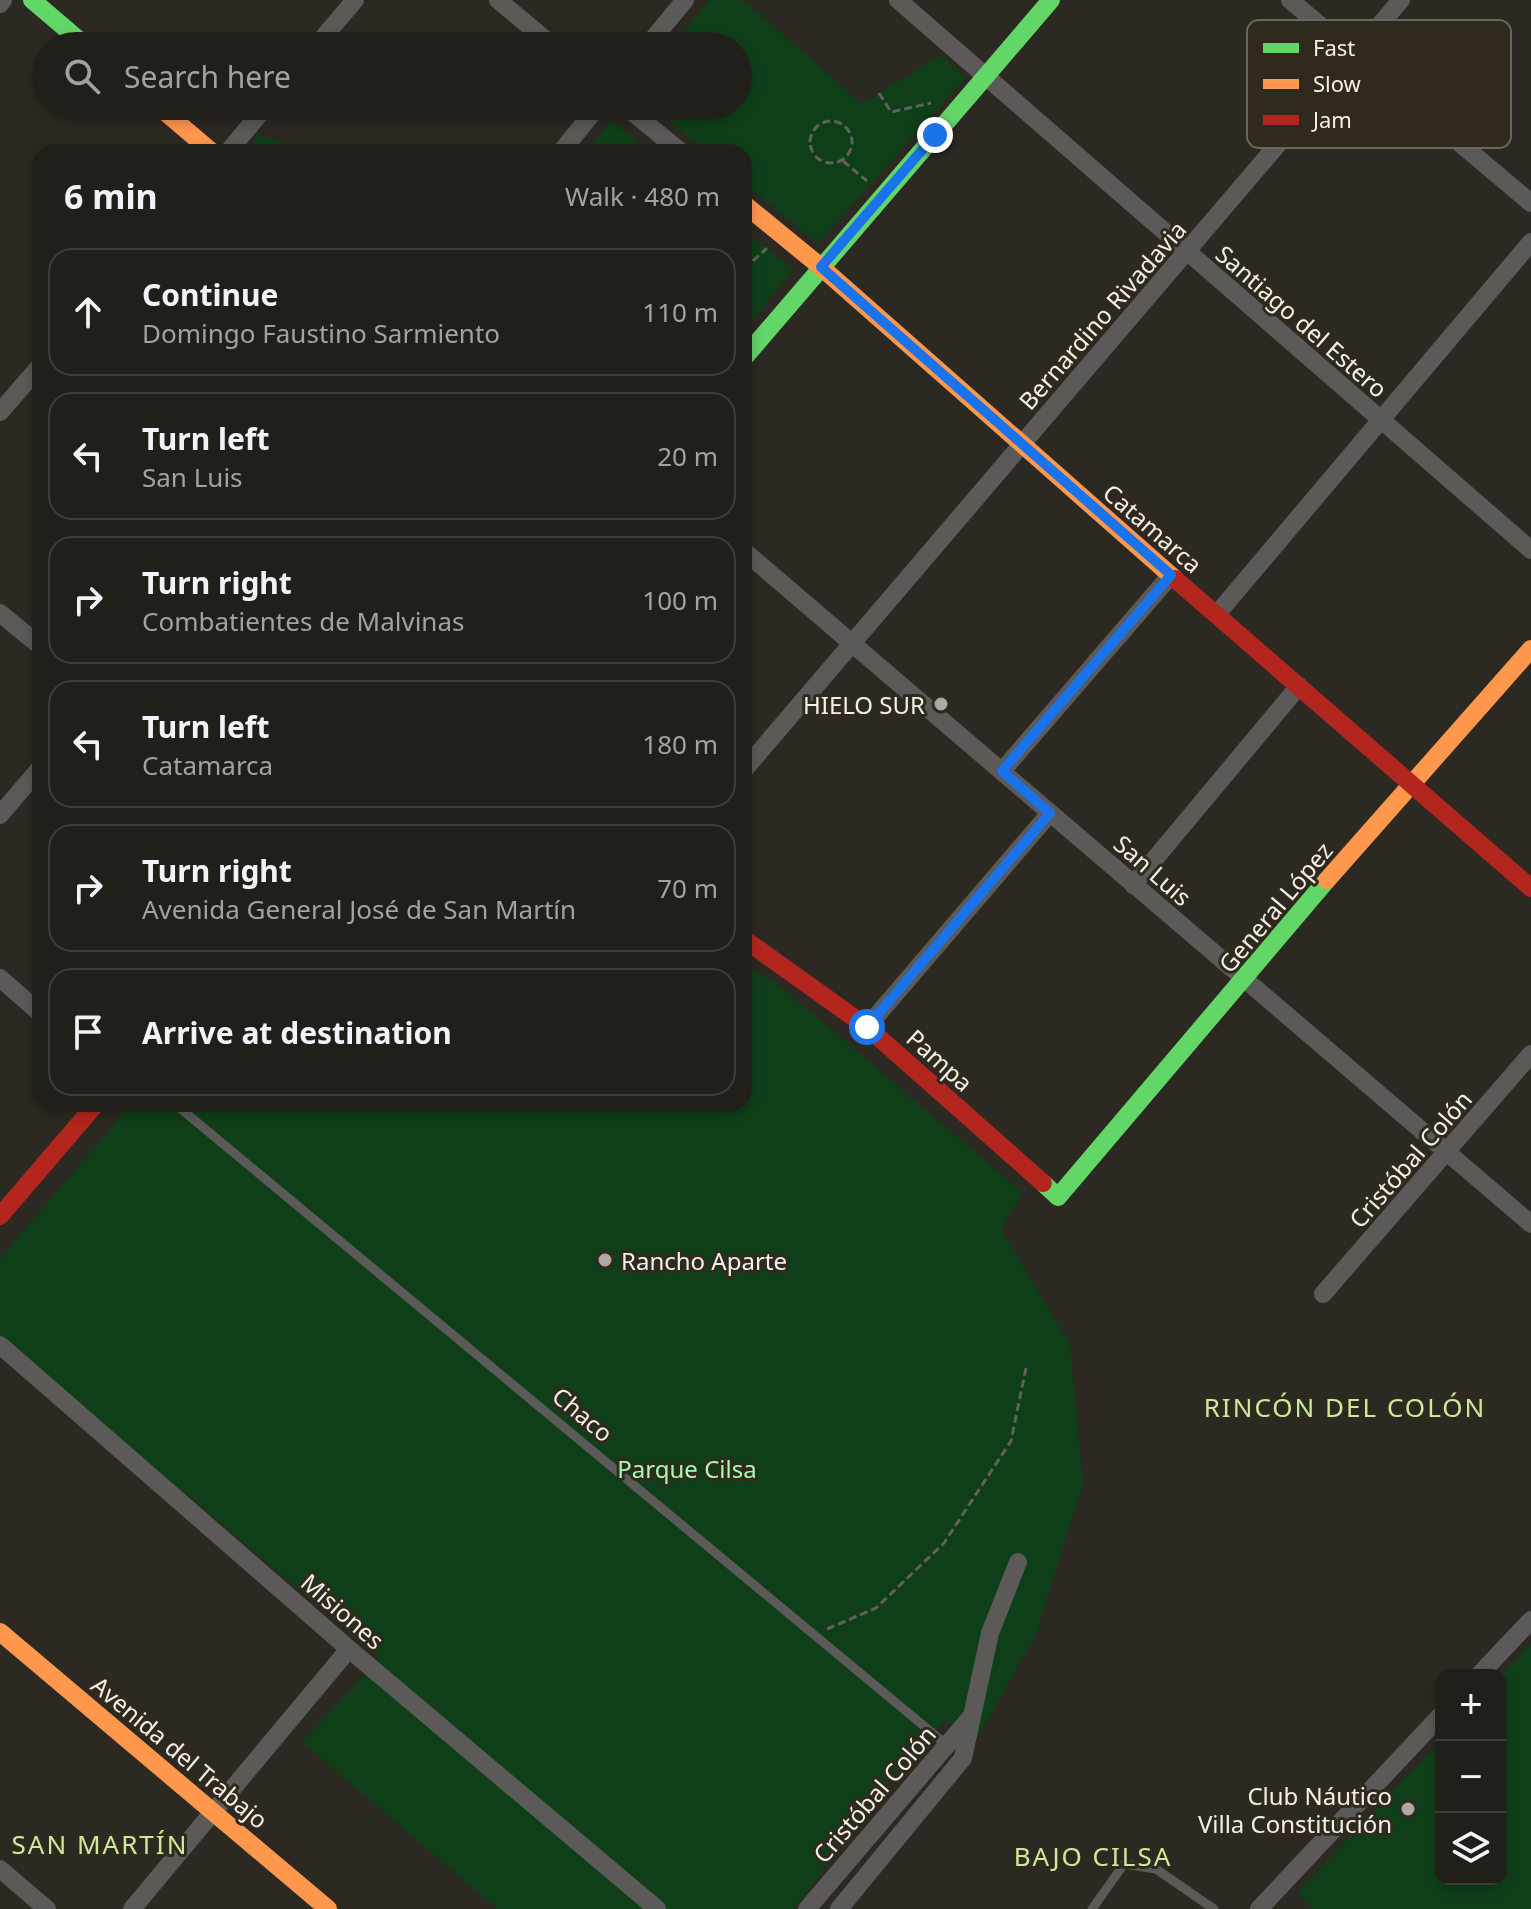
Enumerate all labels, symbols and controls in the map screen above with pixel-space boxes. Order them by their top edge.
legend [1247,20,1511,148]
search box [32,32,752,120]
text: Fast [1313,32,1355,62]
icon: search [60,54,104,98]
text: Search here [124,56,291,97]
text: Slow [1313,68,1362,98]
text: Jam [1311,104,1352,134]
route end [917,117,953,153]
text: 6 min [64,173,158,219]
text: Walk · 480 m [565,178,720,214]
street label: Bernardino Rivadavia [1011,214,1193,416]
street label: Santiago del Estero [1209,237,1395,405]
text: Continue [142,274,278,315]
icon: ahead [66,290,110,334]
text: 110 m [642,294,718,330]
text: Domingo Faustino Sarmiento [142,315,500,351]
text: Turn left [142,418,270,459]
icon: left [66,434,110,478]
text: 20 m [657,438,718,474]
text: San Luis [142,459,243,495]
street label: Catamarca [1096,476,1210,580]
text: Turn right [142,562,292,603]
icon: right [66,578,110,622]
text: 100 m [642,582,718,618]
text: Combatientes de Malvinas [142,603,464,639]
place label: HIELO SUR [803,688,925,721]
marker: HIELO SUR [932,695,950,713]
text: Turn left [142,706,270,747]
icon: left [66,722,110,766]
text: 180 m [642,726,718,762]
text: Catamarca [142,747,273,783]
street label: San Luis [1107,827,1199,913]
street label: General López [1211,835,1339,979]
text: Turn right [142,850,292,891]
icon: right [66,866,110,910]
text: 70 m [657,870,718,906]
text: Avenida General José de San Martín [142,891,576,927]
route start [849,1009,885,1045]
icon: arrive [66,1010,110,1054]
text: Arrive at destination [142,1012,452,1053]
street label: Pampa [900,1021,980,1099]
street label: Cristóbal Colón [1341,1083,1479,1235]
place label: Rancho Aparte [621,1244,787,1277]
marker: Rancho Aparte [596,1251,614,1269]
street label: Chaco [546,1379,620,1449]
district label: RINCÓN DEL COLÓN [1204,1389,1486,1425]
park label: Parque Cilsa [617,1452,757,1485]
street label: Misiones [294,1566,392,1656]
street label: Avenida del Trabajo [85,1668,275,1836]
map controls [1435,1669,1507,1885]
button: + [1435,1669,1507,1741]
street label: Cristóbal Colón [805,1718,943,1870]
button: − [1435,1741,1507,1813]
place label: Club Náutico Villa Constitución [1198,1779,1392,1840]
marker: Club Náutico Villa Constitución [1399,1800,1417,1818]
button: layers [1435,1813,1507,1885]
district label: SAN MARTÍN [12,1826,188,1862]
district label: BAJO CILSA [1014,1838,1172,1874]

